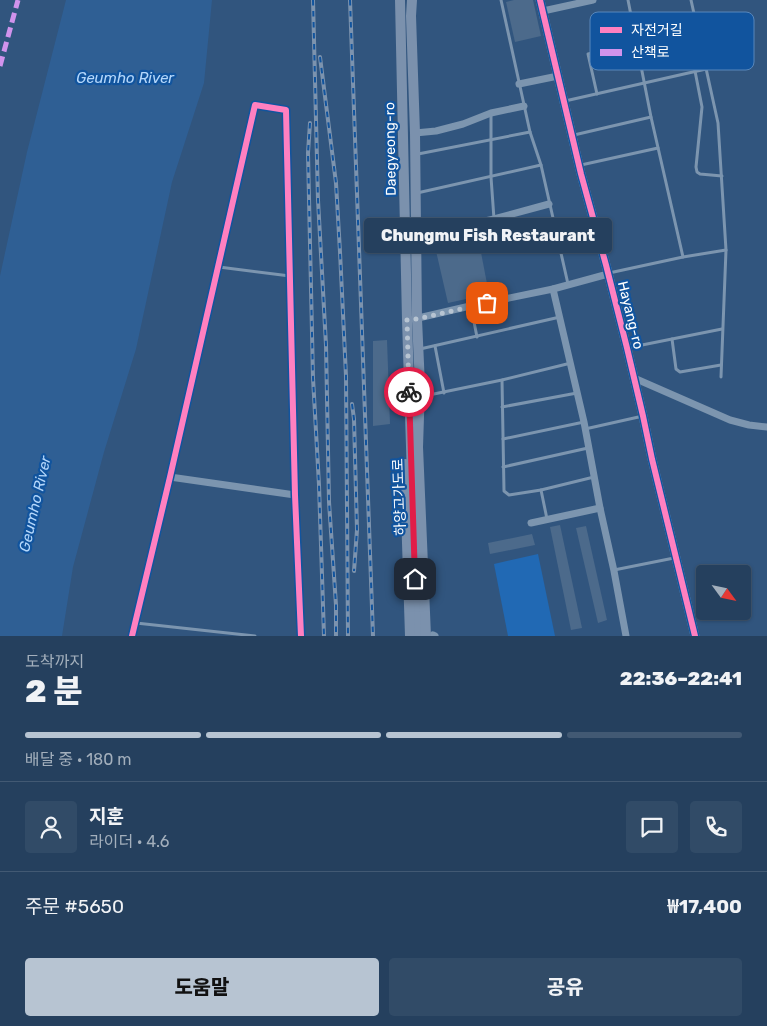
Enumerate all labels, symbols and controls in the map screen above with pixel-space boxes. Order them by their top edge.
legend [590,12,754,70]
text: 자전거길 [631,22,683,39]
text: 산책로 [631,44,670,61]
water label: Geumho River [76,69,175,87]
street label: Daegyeong-ro [381,102,400,196]
callout: Chungmu Fish Restaurant [363,218,611,253]
text: Chungmu Fish Restaurant [381,226,595,245]
street label: Hayang-ro [614,279,647,351]
pin [466,282,508,324]
icon: bag [473,289,501,317]
courier [384,367,434,417]
icon: bike [395,378,423,406]
water label: Geumho River [15,453,55,554]
street label: 하양고가도로 [390,458,409,536]
pin [394,558,436,600]
icon: home [401,565,429,593]
north arrow [696,565,751,620]
map controls [696,565,751,620]
text: 도착까지 [25,652,84,671]
text: 22:36–22:41 [620,667,742,690]
text: 2 분 [25,672,83,710]
text: 배달 중 · 180 m [25,750,132,769]
button: person [25,801,77,853]
button: chat [626,801,678,853]
button: phone [690,801,742,853]
text: 지훈 [89,805,124,828]
text: 라이더 · 4.6 [89,832,169,851]
text: 주문 #5650 [25,895,124,918]
text: ₩17,400 [668,895,742,918]
button: 도움말 [25,958,379,1016]
button: 공유 [389,958,742,1016]

